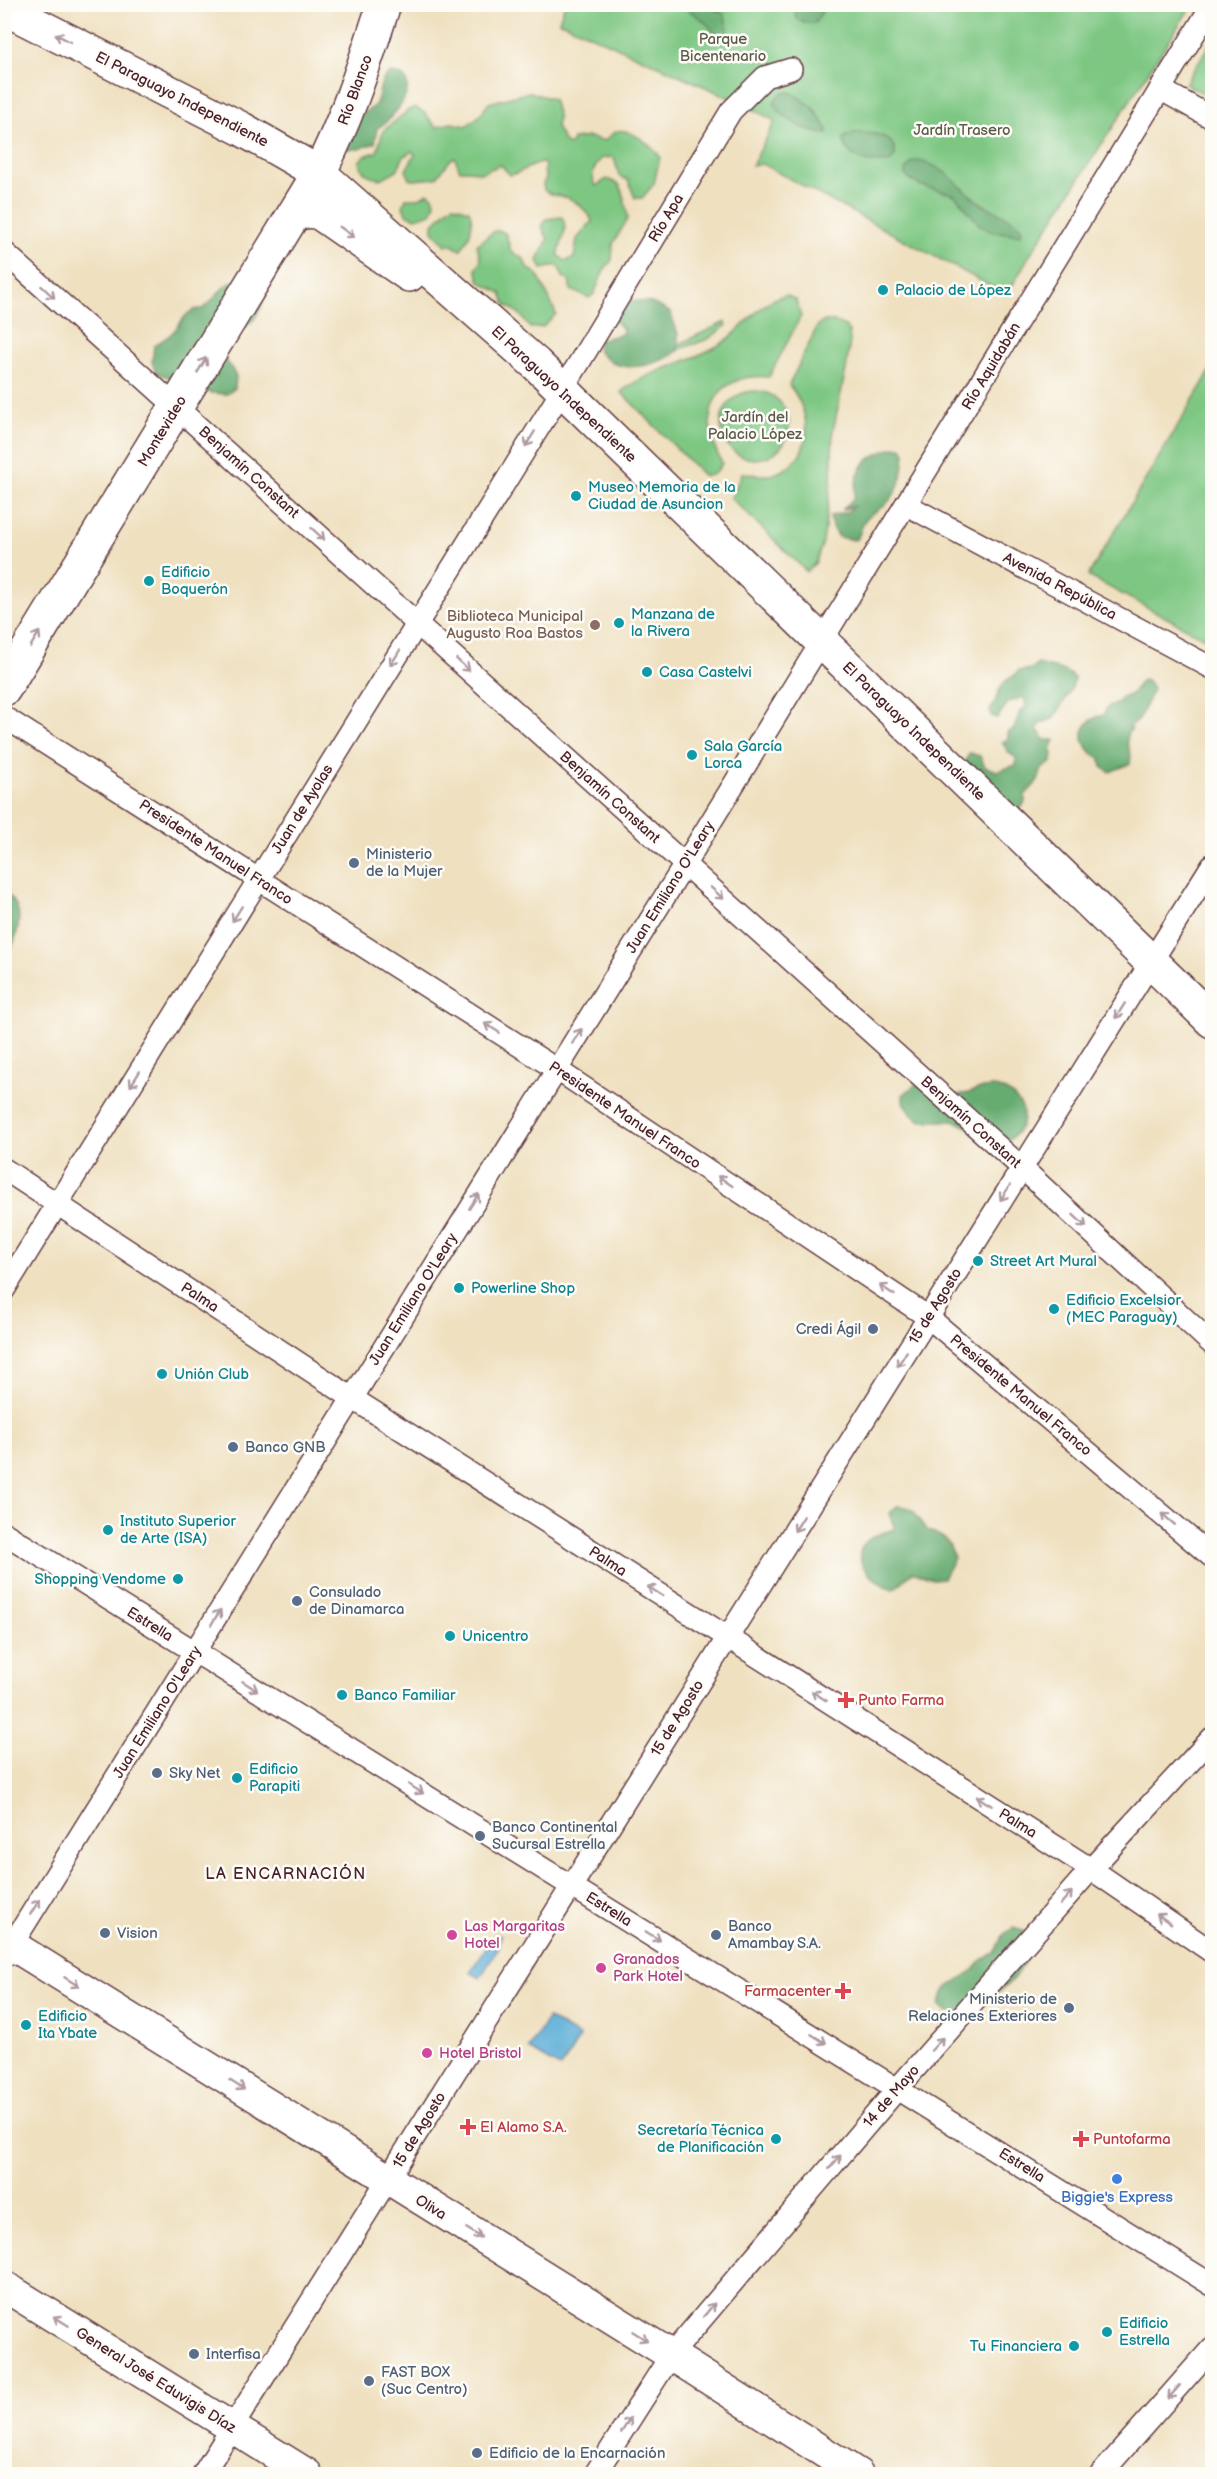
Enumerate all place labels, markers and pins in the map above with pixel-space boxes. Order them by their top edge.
place label: Palacio de López [895,281,1012,300]
marker: Palacio de López [876,283,890,297]
place label: Museo Memoria de la Ciudad de Asuncion [588,478,736,514]
marker: Museo Memoria de la Ciudad de Asuncion [569,489,583,503]
place label: Edificio Boquerón [161,563,228,599]
marker: Edificio Boquerón [142,574,156,588]
place label: Manzana de la Rivera [631,605,715,641]
place label: Biblioteca Municipal Augusto Roa Bastos [446,607,584,643]
marker: Manzana de la Rivera [612,616,626,630]
marker: Biblioteca Municipal Augusto Roa Bastos [588,618,602,632]
place label: Casa Castelvi [659,663,752,682]
marker: Casa Castelvi [640,665,654,679]
place label: Sala García Lorca [704,737,782,773]
marker: Sala García Lorca [685,748,699,762]
place label: Ministerio de la Mujer [366,845,443,881]
marker: Ministerio de la Mujer [347,856,361,870]
place label: Street Art Mural [990,1252,1097,1271]
marker: Street Art Mural [971,1254,985,1268]
place label: Powerline Shop [471,1279,575,1298]
marker: Powerline Shop [452,1281,466,1295]
place label: Edificio Excelsior (MEC Paraguay) [1066,1291,1181,1327]
marker: Edificio Excelsior (MEC Paraguay) [1047,1302,1061,1316]
place label: Credi Ágil [796,1320,861,1339]
marker: Credi Ágil [866,1322,880,1336]
place label: Unión Club [174,1365,249,1384]
marker: Unión Club [155,1367,169,1381]
place label: Banco GNB [245,1438,326,1457]
marker: Banco GNB [226,1440,240,1454]
place label: Instituto Superior de Arte (ISA) [120,1512,236,1548]
marker: Instituto Superior de Arte (ISA) [101,1523,115,1537]
place label: Shopping Vendome [35,1570,166,1589]
marker: Shopping Vendome [171,1572,185,1586]
place label: Consulado de Dinamarca [309,1583,404,1619]
marker: Consulado de Dinamarca [290,1594,304,1608]
place label: Unicentro [462,1627,529,1646]
marker: Unicentro [443,1629,457,1643]
place label: Banco Familiar [354,1686,456,1705]
marker: Banco Familiar [335,1688,349,1702]
place label: Punto Farma [858,1691,944,1710]
marker: Punto Farma [839,1693,853,1707]
place label: Edificio Parapiti [249,1760,300,1796]
place label: Sky Net [169,1764,221,1783]
marker: Sky Net [150,1766,164,1780]
marker: Edificio Parapiti [230,1771,244,1785]
place label: Banco Continental Sucursal Estrella [492,1818,617,1854]
marker: Banco Continental Sucursal Estrella [473,1829,487,1843]
place label: Las Margaritas Hotel [464,1917,565,1953]
place label: Banco Amambay S.A. [728,1917,821,1953]
place label: Vision [117,1924,158,1943]
marker: Vision [98,1926,112,1940]
marker: Las Margaritas Hotel [445,1928,459,1942]
marker: Banco Amambay S.A. [709,1928,723,1942]
place label: Granados Park Hotel [613,1950,683,1986]
marker: Granados Park Hotel [594,1961,608,1975]
place label: Farmacenter [744,1982,832,2001]
marker: Farmacenter [836,1984,850,1998]
place label: Ministerio de Relaciones Exteriores [908,1990,1058,2026]
marker: Ministerio de Relaciones Exteriores [1062,2001,1076,2015]
place label: Edificio Ita Ybate [38,2007,97,2043]
marker: Edificio Ita Ybate [19,2018,33,2032]
place label: Hotel Bristol [439,2044,521,2063]
marker: Hotel Bristol [420,2046,434,2060]
place label: El Alamo S.A. [480,2118,567,2137]
marker: El Alamo S.A. [461,2120,475,2134]
place label: Secretaría Técnica de Planificación [637,2121,764,2157]
place label: Puntofarma [1093,2130,1171,2149]
marker: Secretaría Técnica de Planificación [769,2132,783,2146]
marker: Puntofarma [1074,2132,1088,2146]
marker: Biggie's Express [1110,2172,1124,2186]
place label: Biggie's Express [1061,2188,1173,2207]
place label: Edificio Estrella [1119,2314,1170,2350]
marker: Edificio Estrella [1100,2325,1114,2339]
place label: Tu Financiera [970,2337,1062,2356]
marker: Tu Financiera [1067,2339,1081,2353]
place label: Interfisa [206,2345,261,2364]
marker: Interfisa [187,2347,201,2361]
place label: FAST BOX (Suc Centro) [381,2363,468,2399]
marker: FAST BOX (Suc Centro) [362,2374,376,2388]
place label: Edificio de la Encarnación [489,2444,665,2463]
marker: Edificio de la Encarnación [470,2446,484,2460]

